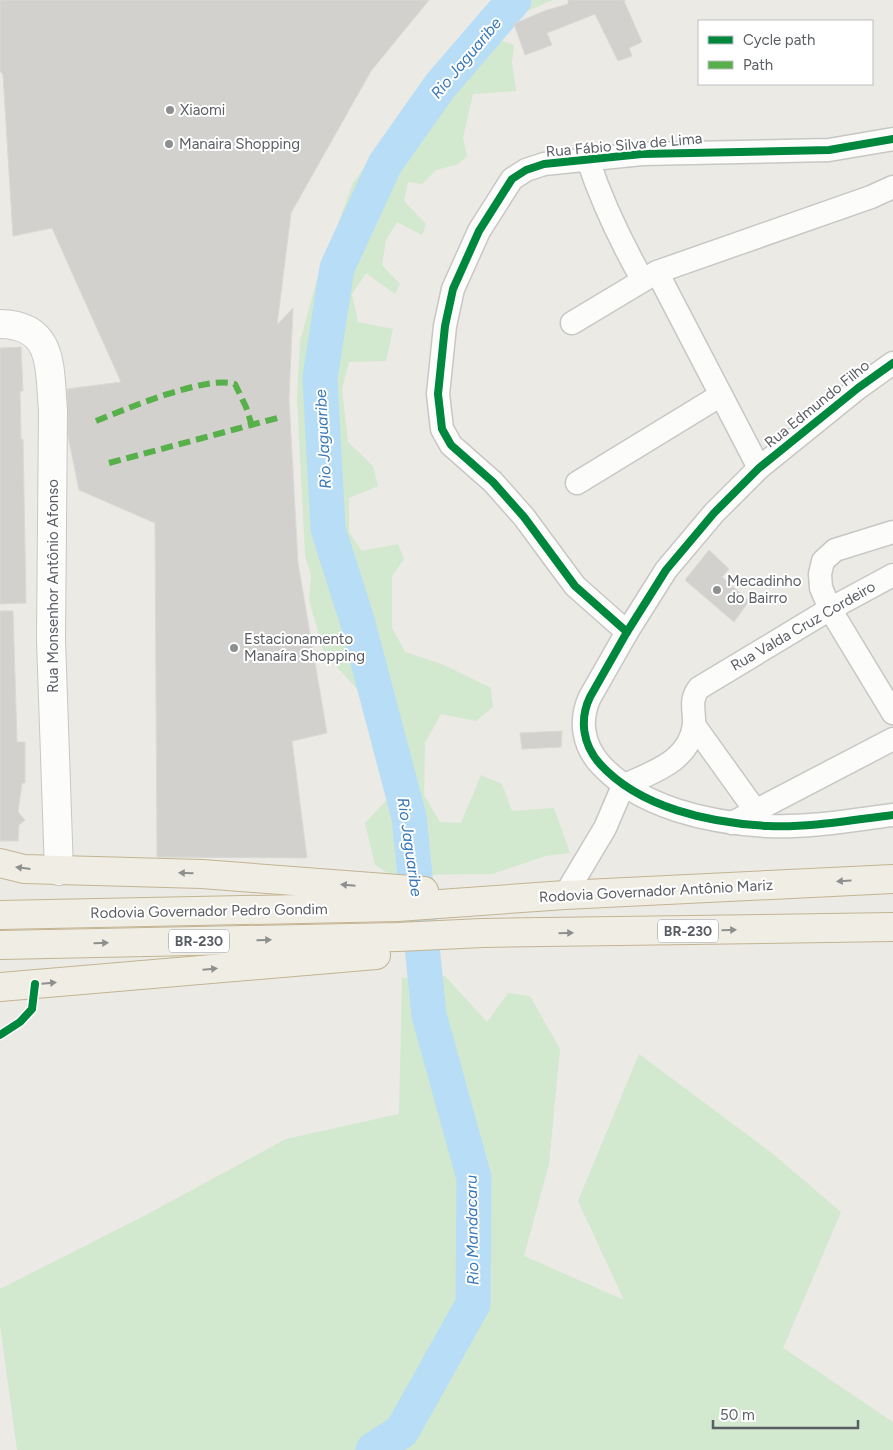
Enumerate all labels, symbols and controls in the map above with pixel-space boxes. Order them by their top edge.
water label: Rio Jaguaribe [427,14,505,102]
legend [698,20,873,85]
text: Cycle path [743,31,815,49]
text: Path [743,56,773,74]
place label: Xiaomi [180,101,225,119]
marker: Xiaomi [164,104,176,116]
street label: Rua Fábio Silva de Lima [545,129,703,161]
place label: Manaira Shopping [179,135,300,153]
marker: Manaira Shopping [163,138,175,150]
street label: Rua Edmundo Filho [761,356,873,452]
water label: Rio Jaguaribe [311,389,335,489]
street label: Rua Monsenhor Antônio Afonso [44,479,62,693]
place label: Mecadinho do Bairro [727,572,802,607]
street label: Rua Valda Cruz Cordeiro [727,577,879,675]
marker: Mecadinho do Bairro [711,584,723,596]
place label: Estacionamento Manaíra Shopping [244,630,365,665]
marker: Estacionamento Manaíra Shopping [228,642,240,654]
water label: Rio Jaguaribe [394,796,426,898]
one-way arrow [15,864,31,872]
one-way arrow [178,869,194,877]
street label: Rodovia Governador Antônio Mariz [538,876,774,906]
one-way arrow [836,877,852,885]
one-way arrow [340,881,356,889]
street label: Rodovia Governador Pedro Gondim [90,900,328,922]
road number: BR-230 [658,919,718,942]
one-way arrow [721,926,737,934]
road number: BR-230 [169,929,229,952]
one-way arrow [558,929,574,937]
one-way arrow [256,936,272,944]
one-way arrow [93,939,109,947]
one-way arrow [203,964,219,972]
one-way arrow [41,978,57,986]
water label: Rio Mandacaru [462,1175,482,1285]
scale bar [713,1398,858,1430]
text: 50 m [720,1406,755,1424]

